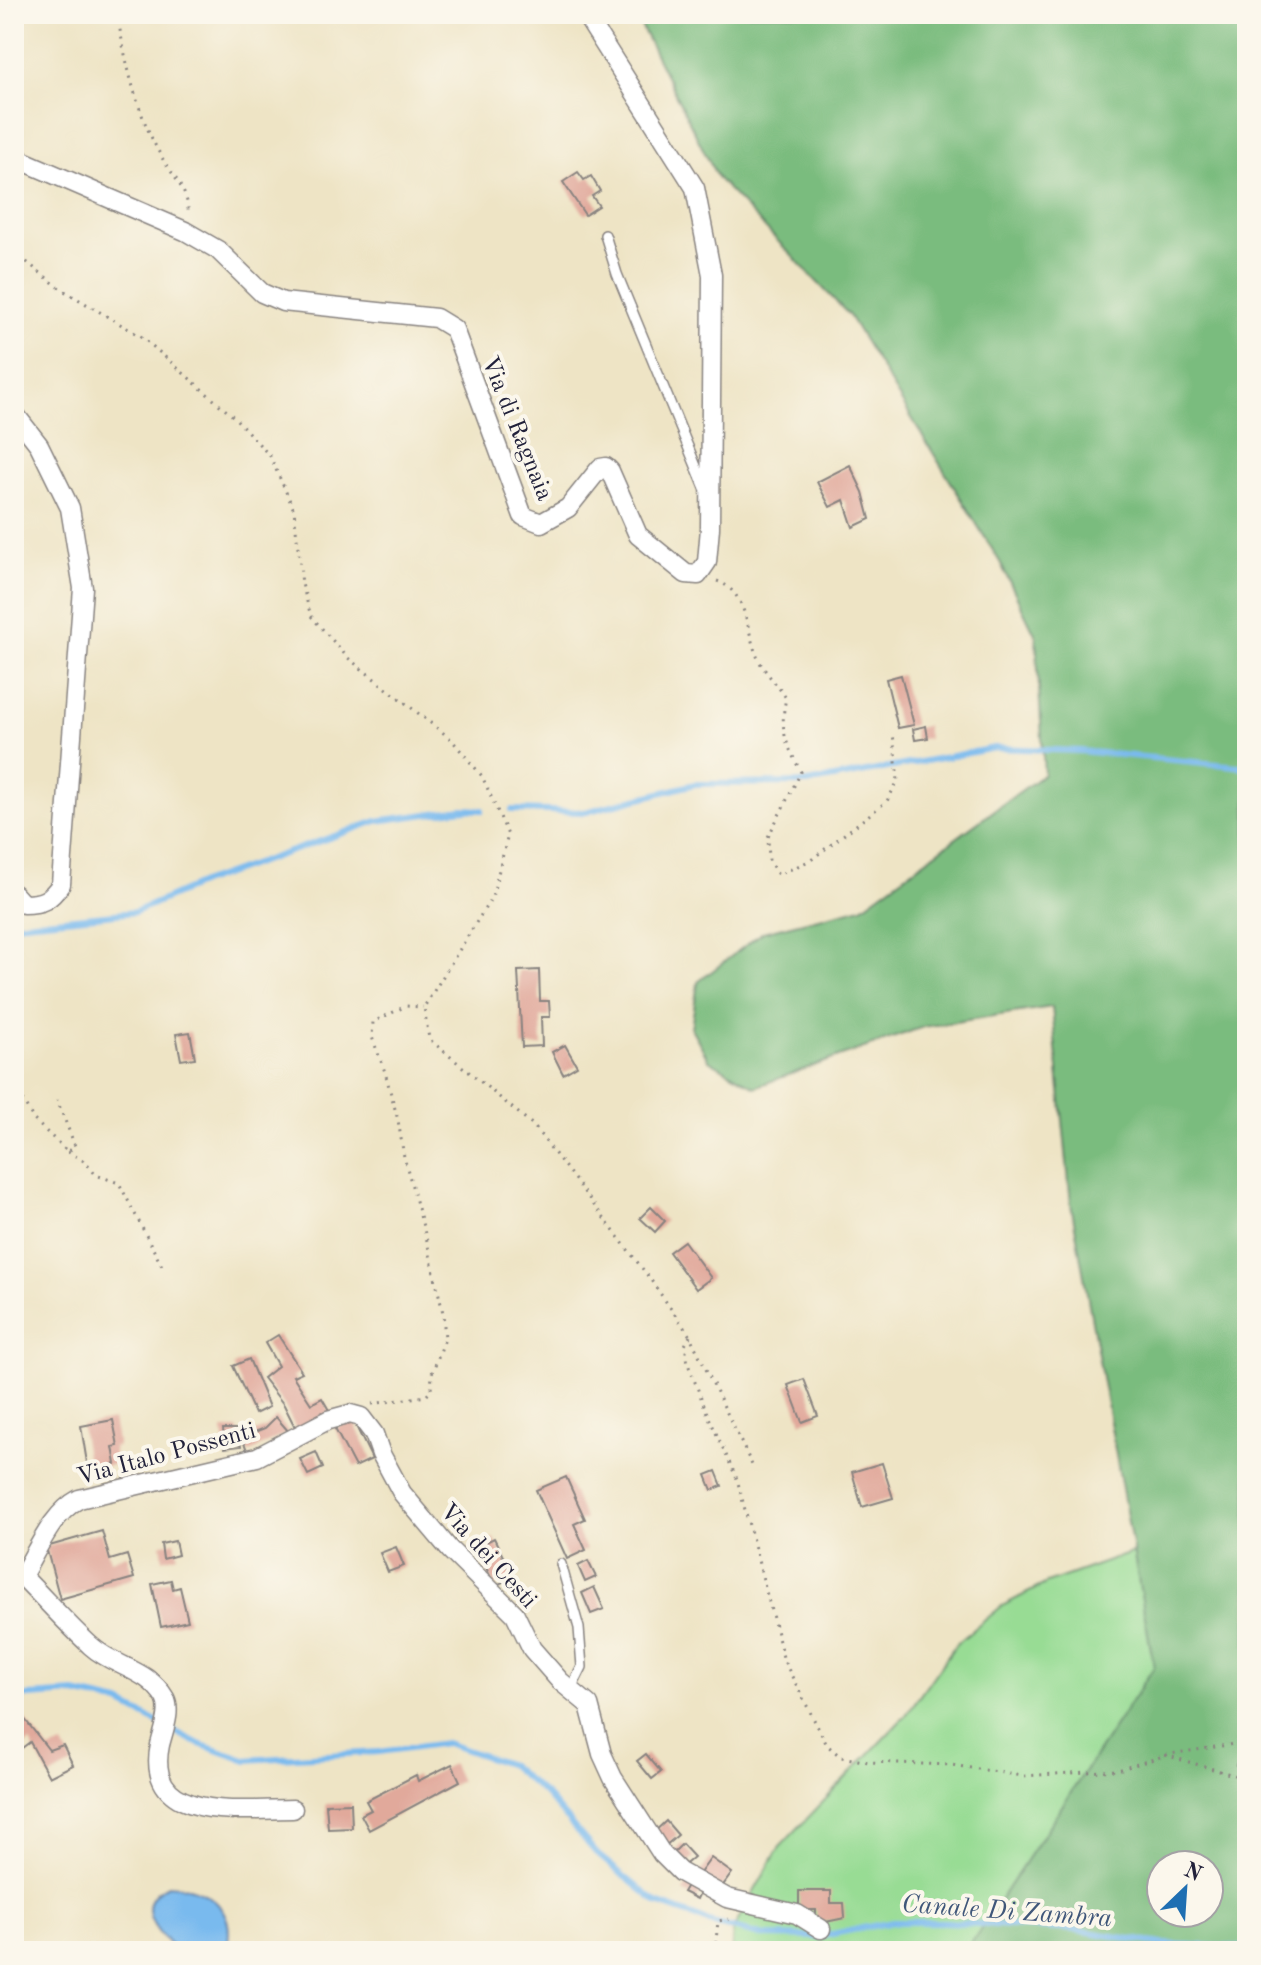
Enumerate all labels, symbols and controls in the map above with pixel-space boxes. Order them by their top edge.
street label: Via di Ragnaia [476,353,556,504]
street label: Via Italo Possenti [75,1420,259,1490]
street label: Via dei Cesti [435,1499,540,1613]
north arrow [1145,1849,1225,1929]
text: N [1180,1859,1205,1886]
water label: Canale Di Zambra [901,1892,1113,1932]

